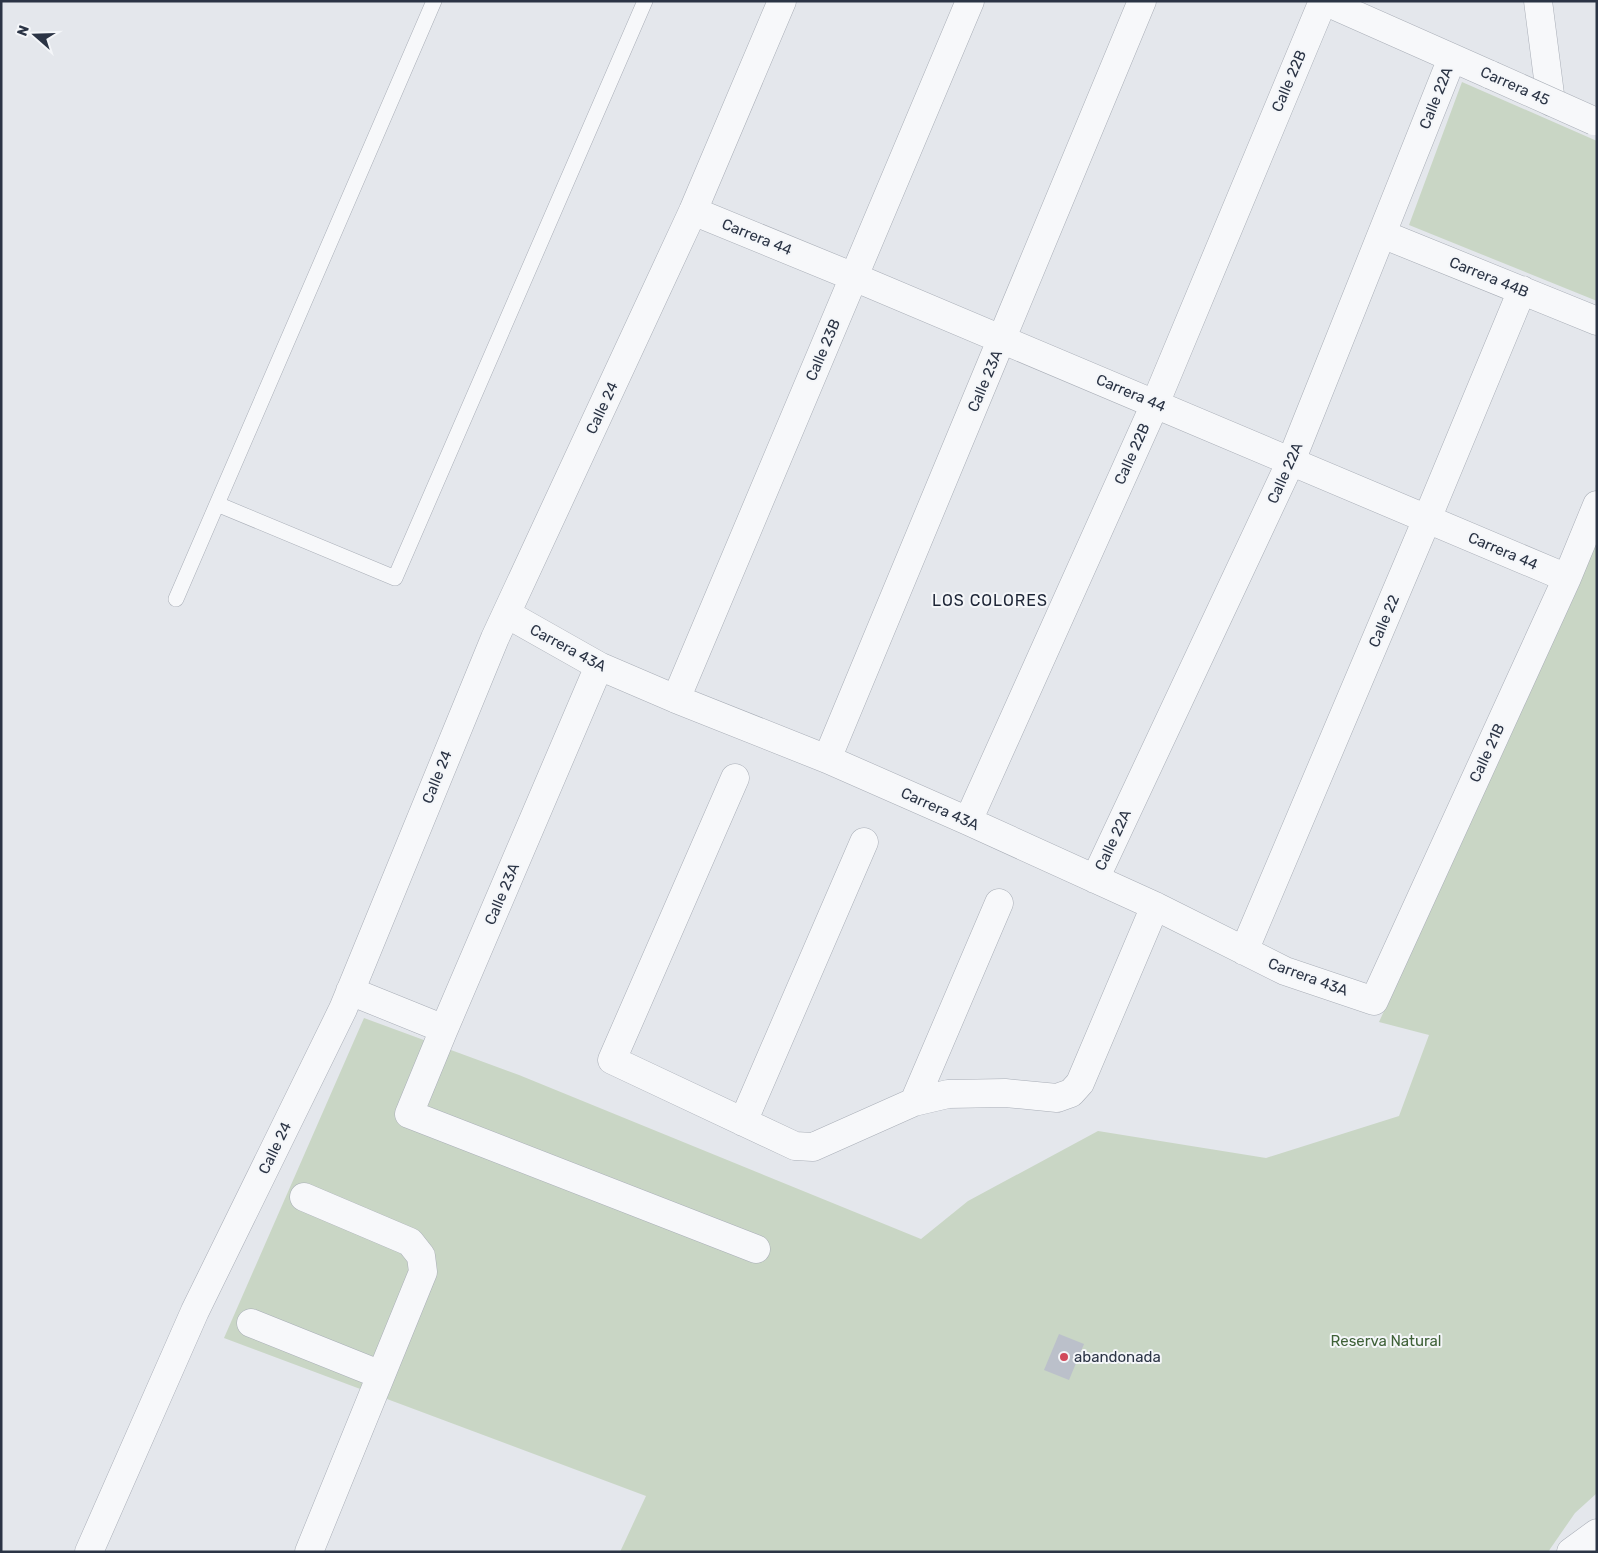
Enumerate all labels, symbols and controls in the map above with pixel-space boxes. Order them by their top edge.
north arrow [10,10,60,60]
text: N [14,23,33,38]
street label: Calle 22B [1268,47,1310,115]
street label: Carrera 45 [1478,63,1552,109]
street label: Calle 22A [1415,64,1457,132]
street label: Carrera 44 [719,215,795,259]
street label: Carrera 44B [1447,253,1531,301]
street label: Calle 23B [802,316,844,384]
street label: Calle 23A [964,347,1006,415]
street label: Carrera 44 [1093,370,1169,416]
street label: Calle 24 [582,379,622,437]
street label: Calle 22B [1111,421,1153,487]
street label: Calle 22A [1263,440,1307,506]
street label: Carrera 44 [1465,528,1541,574]
district label: LOS COLORES [932,591,1048,610]
street label: Calle 22 [1365,592,1403,650]
street label: Carrera 43A [527,620,609,676]
street label: Calle 21B [1466,721,1508,785]
street label: Calle 24 [418,748,456,806]
street label: Carrera 43A [898,784,982,834]
street label: Calle 22A [1091,807,1135,873]
street label: Calle 23A [481,860,523,928]
street label: Carrera 43A [1266,954,1350,1000]
street label: Calle 24 [255,1119,295,1177]
park label: Reserva Natural [1331,1332,1441,1350]
place label: abandonada [1074,1348,1161,1366]
marker: abandonada [1058,1351,1070,1363]

